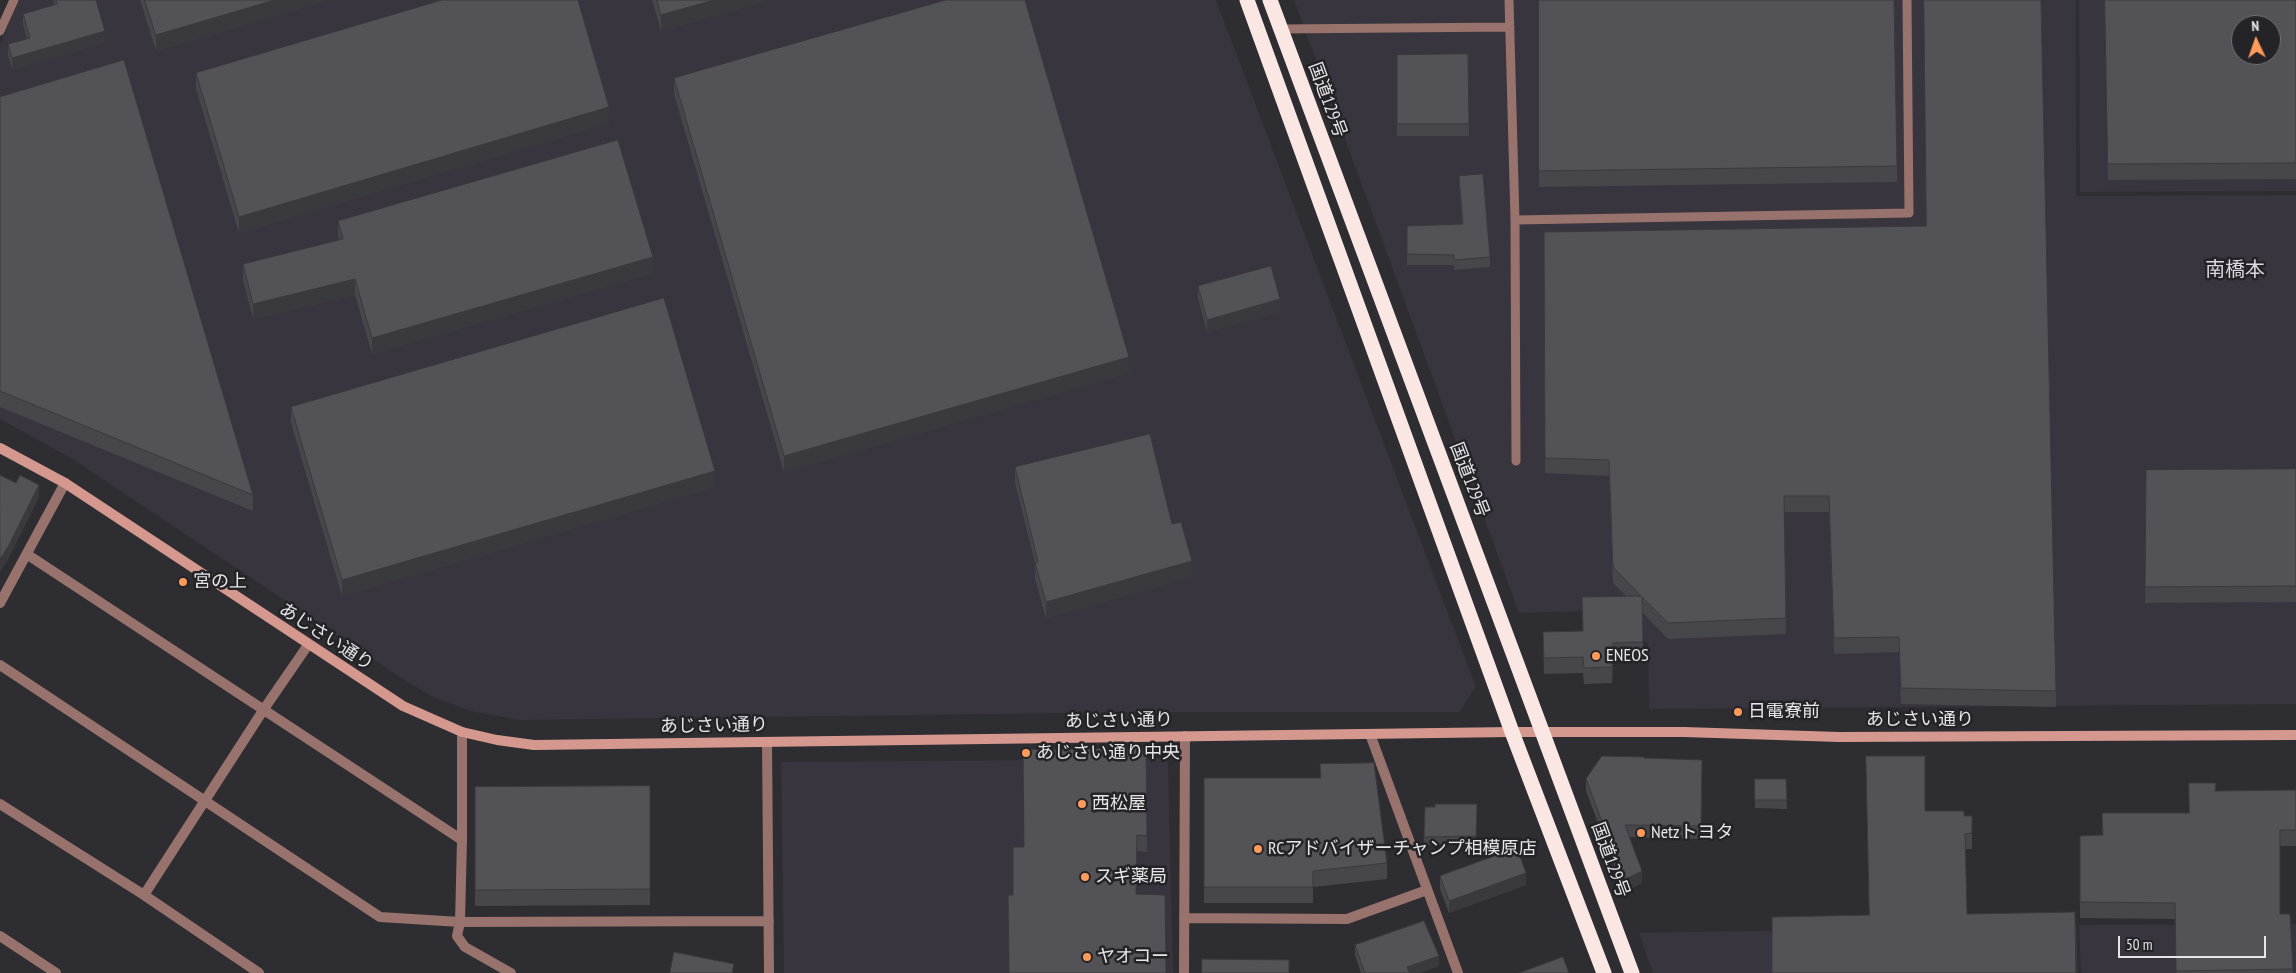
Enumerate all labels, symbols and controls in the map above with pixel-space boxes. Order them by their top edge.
north arrow [2231,15,2281,65]
text: N [2251,17,2260,35]
street label: 国道129号 [1303,60,1351,140]
district label: 南橋本 [2205,258,2265,282]
street label: 国道129号 [1445,440,1493,520]
place label: 宮の上 [193,571,247,593]
marker: 宮の上 [177,576,189,588]
street label: あじさい通り [275,599,377,675]
place label: ENEOS [1606,645,1649,667]
marker: ENEOS [1590,650,1602,662]
place label: 日電寮前 [1748,701,1820,723]
marker: 日電寮前 [1732,706,1744,718]
street label: あじさい通り [1065,709,1173,733]
street label: あじさい通り [1866,709,1974,731]
street label: あじさい通り [660,714,768,738]
place label: あじさい通り中央 [1036,742,1180,764]
marker: あじさい通り中央 [1020,747,1032,759]
place label: 西松屋 [1092,793,1146,815]
marker: 西松屋 [1076,798,1088,810]
street label: 国道129号 [1586,820,1634,900]
place label: Netzトヨタ [1651,822,1734,844]
marker: Netzトヨタ [1635,827,1647,839]
place label: RCアドバイザーチャンプ相模原店 [1268,838,1536,860]
marker: RCアドバイザーチャンプ相模原店 [1252,843,1264,855]
place label: スギ薬局 [1095,866,1167,888]
marker: スギ薬局 [1079,871,1091,883]
scale bar [2121,926,2268,958]
text: 50 m [2126,935,2152,954]
place label: ヤオコー [1097,946,1169,968]
marker: ヤオコー [1081,951,1093,963]

